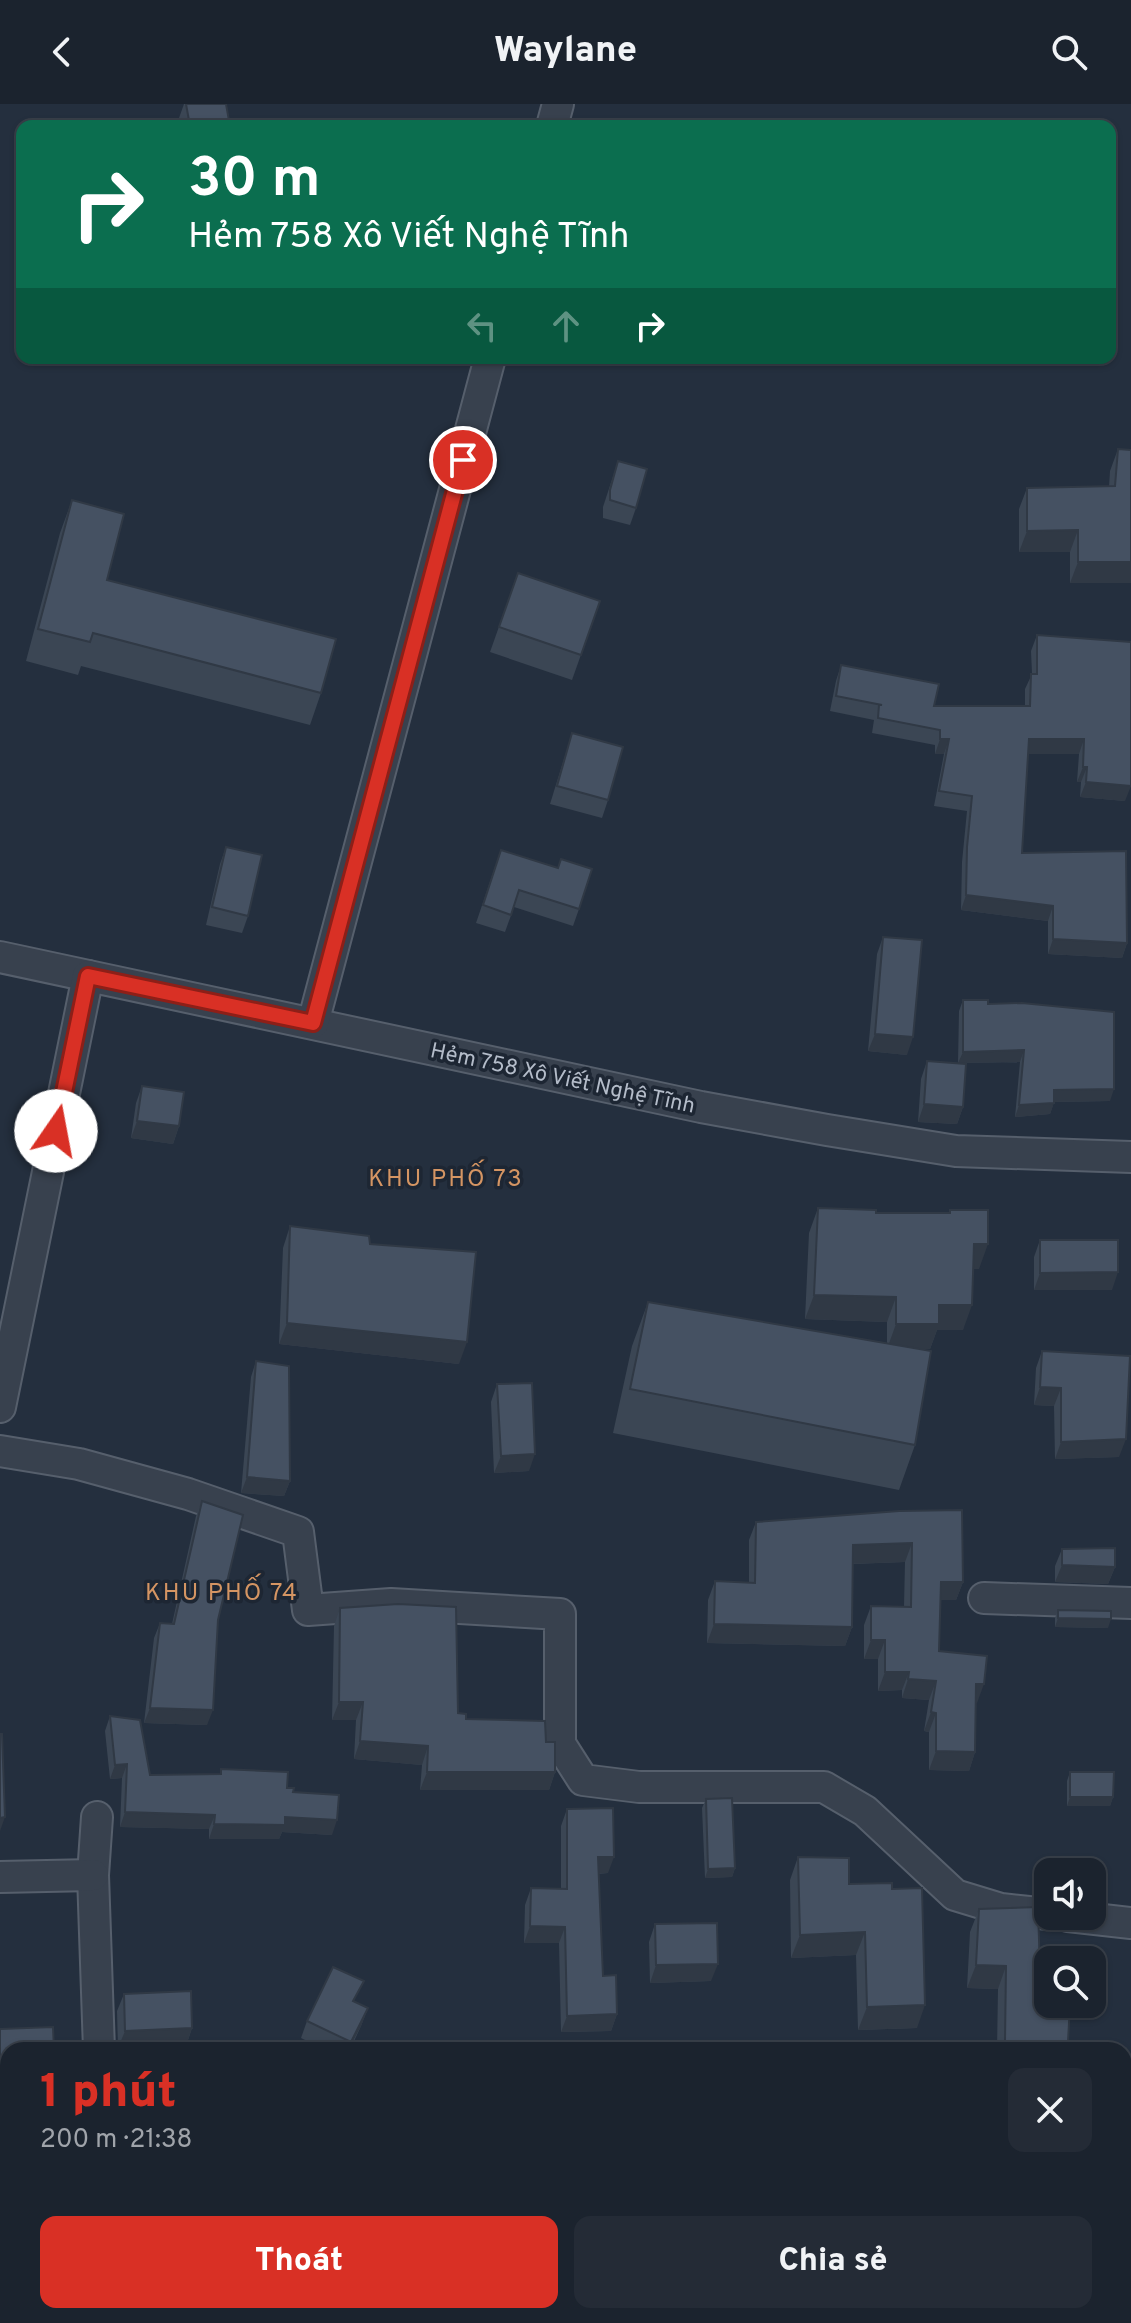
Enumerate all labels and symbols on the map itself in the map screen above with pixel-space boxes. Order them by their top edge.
pin [429,426,497,494]
street label: Hẻm 758 Xô Viết Nghệ Tĩnh [428,1036,698,1121]
position arrow [14,1089,98,1173]
district label: KHU PHỐ 73 [368,1159,524,1195]
district label: KHU PHỐ 74 [145,1573,299,1609]

